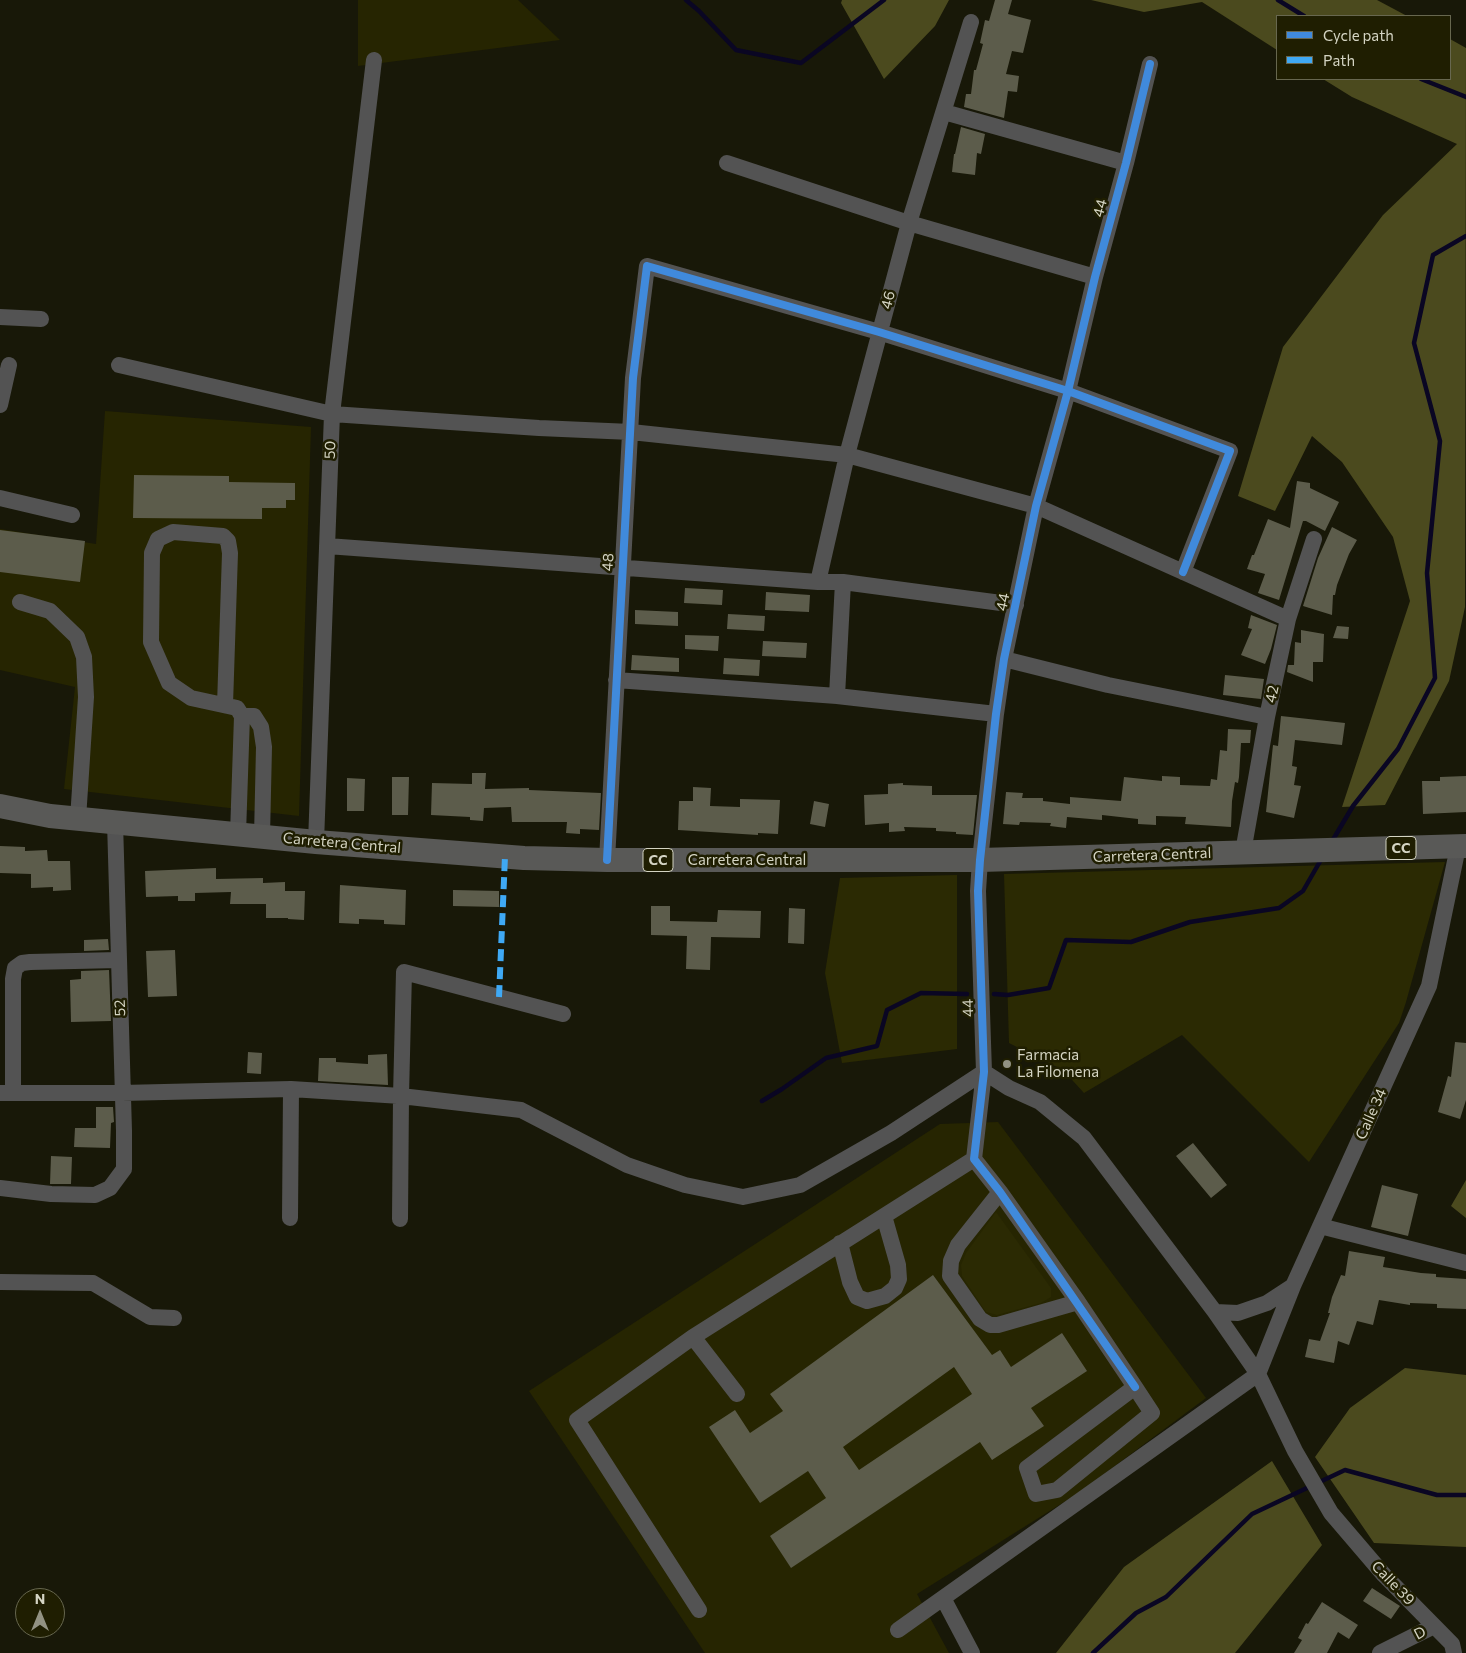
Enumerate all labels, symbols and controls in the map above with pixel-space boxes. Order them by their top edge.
legend [1276,15,1451,80]
text: Cycle path [1323,26,1394,44]
text: Path [1323,51,1355,69]
street label: 44 [1089,197,1111,219]
street label: 46 [877,289,899,311]
street label: 50 [321,440,339,460]
street label: 48 [598,552,618,572]
street label: 44 [992,591,1014,613]
street label: 42 [1261,684,1283,704]
street label: Carretera Central [282,829,402,857]
road number: CC [1386,836,1416,860]
street label: Carretera Central [1092,844,1212,866]
road number: CC [643,848,673,872]
street label: Carretera Central [688,851,806,869]
street label: 52 [111,999,129,1017]
street label: 44 [959,999,977,1017]
place label: Farmacia La Filomena [1017,1046,1099,1081]
marker: Farmacia La Filomena [1001,1058,1013,1070]
street label: Calle 34 [1352,1086,1390,1142]
street label: Calle 39 [1368,1557,1418,1609]
north arrow [15,1588,65,1638]
text: N [35,1590,45,1607]
street label: D [1411,1622,1429,1644]

